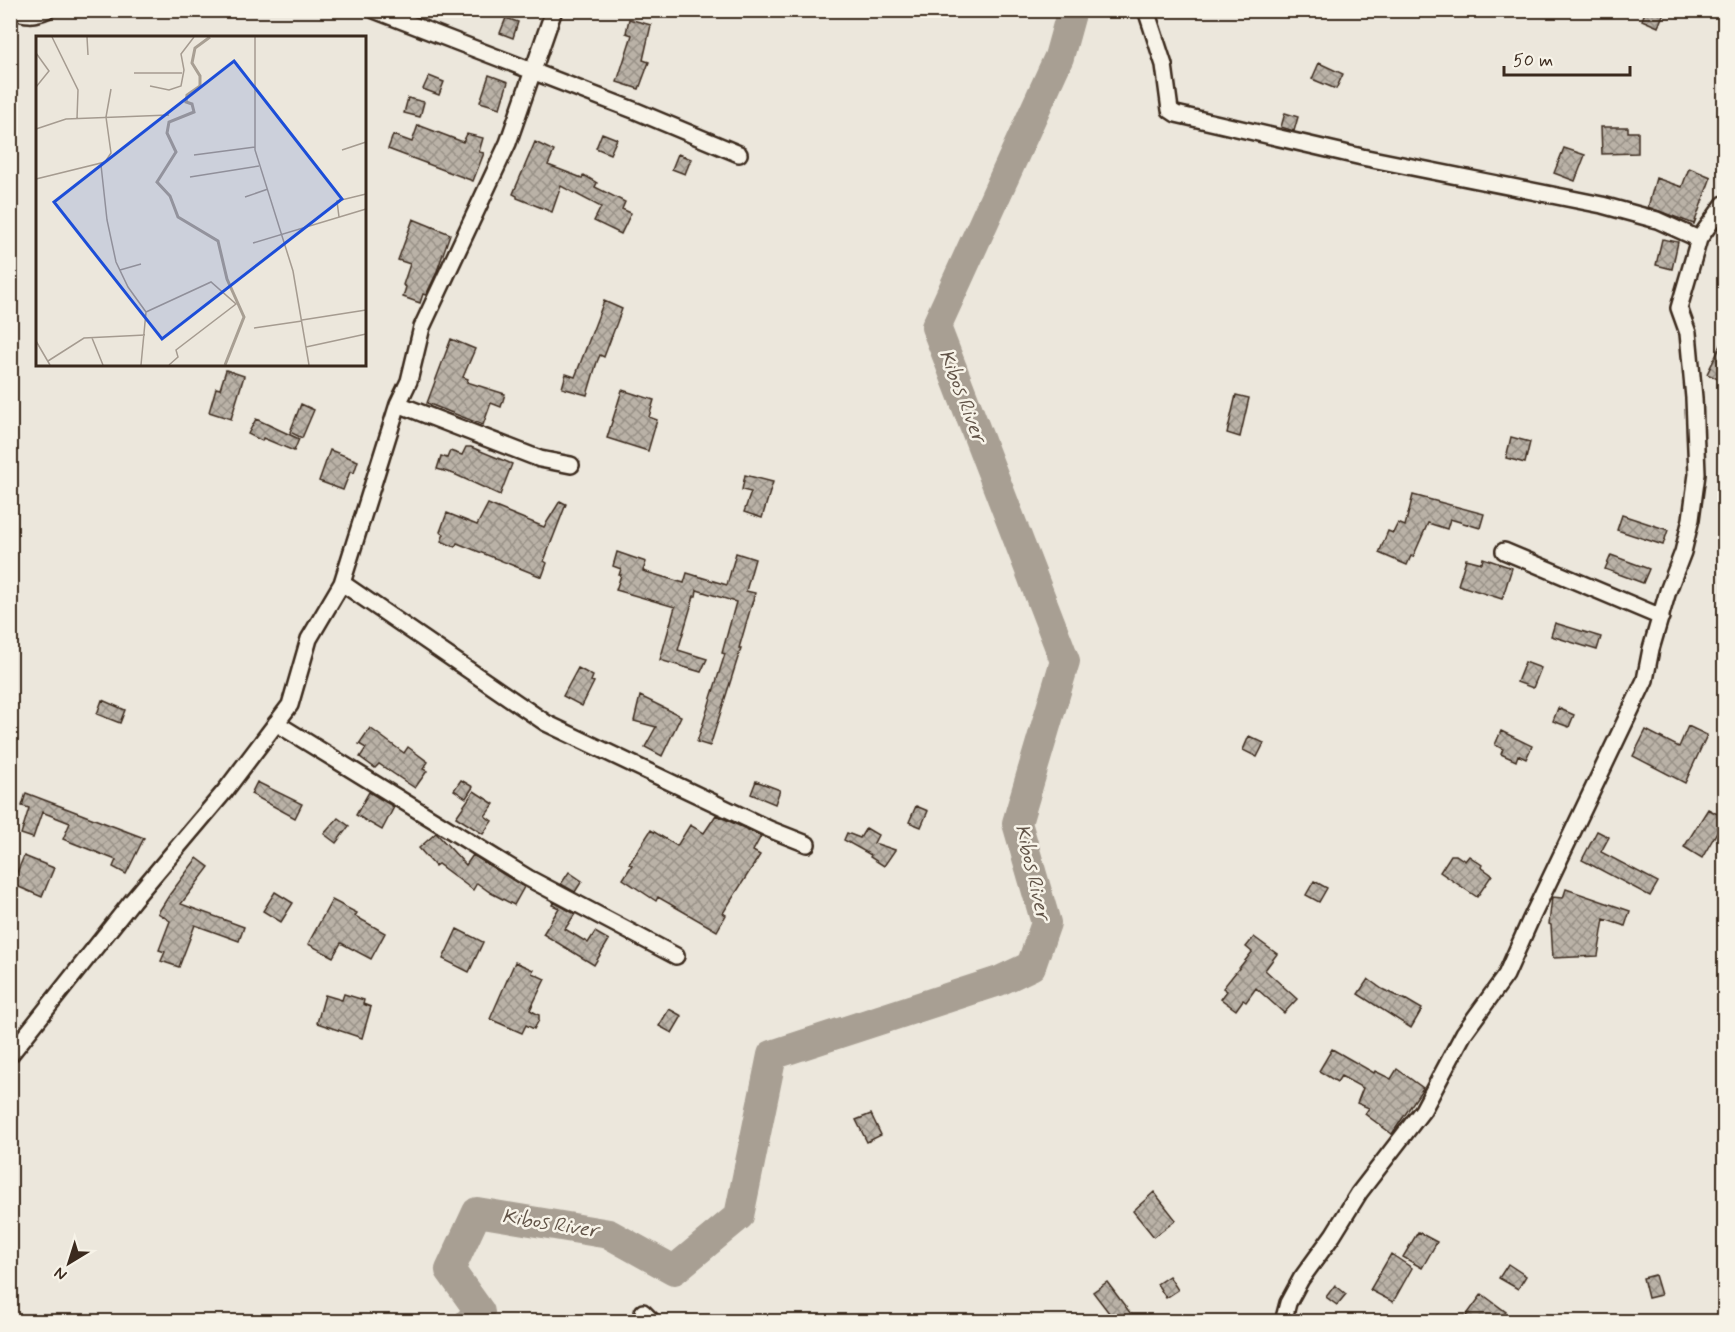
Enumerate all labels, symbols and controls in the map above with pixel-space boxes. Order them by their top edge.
inset map [36,36,366,366]
scale bar [1504,39,1630,77]
text: 50 m [1513,49,1553,73]
water label: Kibos River [932,346,993,449]
water label: Kibos River [1008,822,1057,925]
water label: Kibos River [500,1203,603,1245]
north arrow [39,1233,99,1293]
text: N [50,1262,71,1285]

